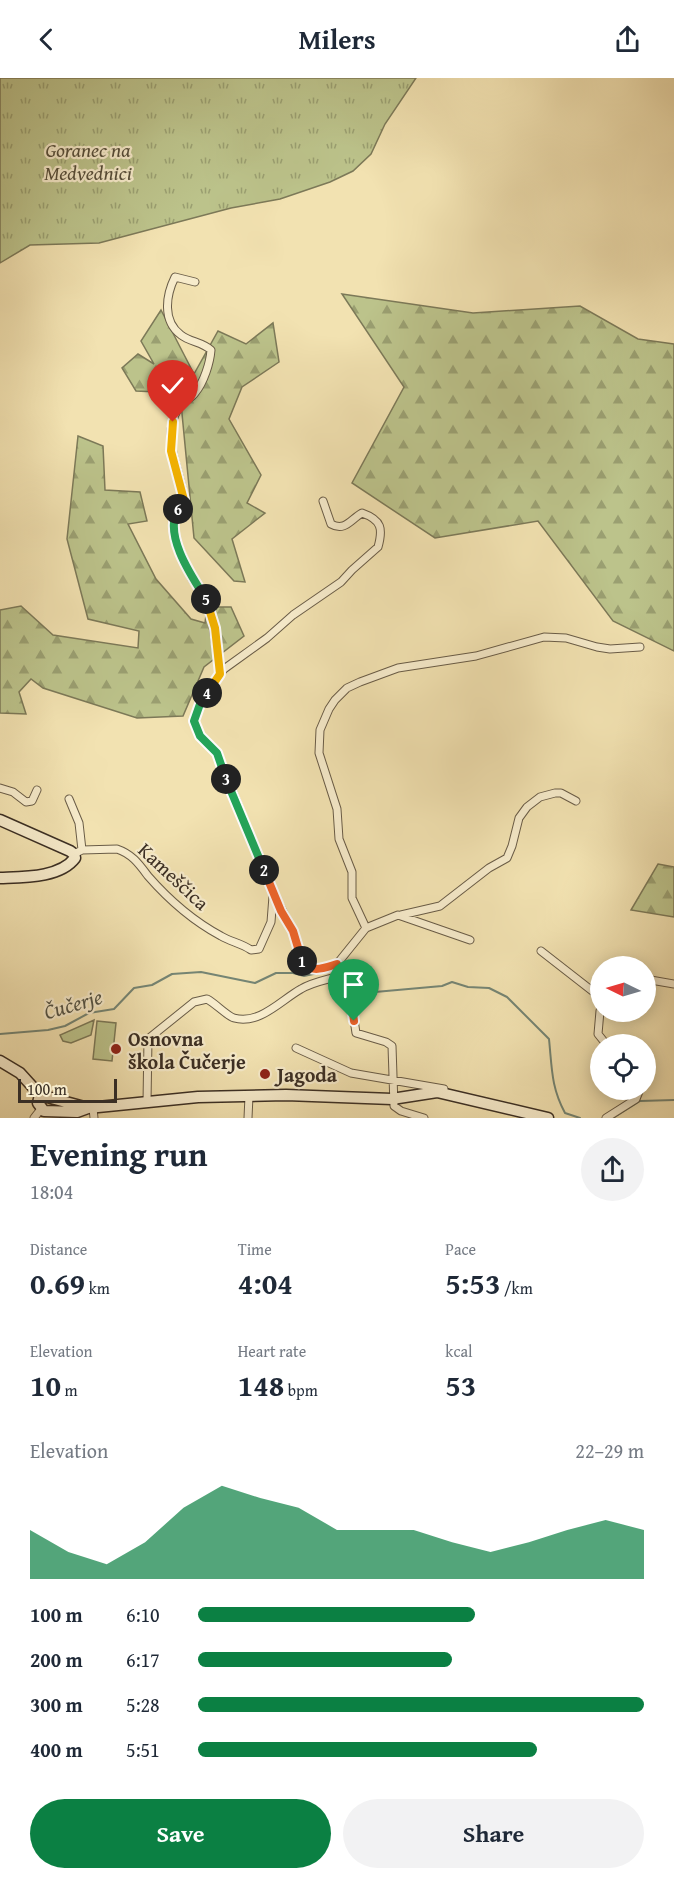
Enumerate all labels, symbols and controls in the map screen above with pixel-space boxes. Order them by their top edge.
text: Milers [298,19,376,59]
icon: back [30,23,63,56]
icon: share [611,23,644,56]
park label: Goranec na Medvednici [44,135,132,187]
pin [147,360,198,422]
icon: check [156,369,189,402]
pin: 6 [163,494,193,524]
text: 6 [174,497,182,521]
pin: 5 [191,584,221,614]
text: 5 [202,587,210,611]
pin: 4 [192,678,222,708]
text: 4 [203,681,211,705]
pin: 3 [211,764,241,794]
text: 3 [222,767,230,791]
street label: Kameščica [132,835,216,917]
pin: 2 [249,855,279,885]
text: 2 [260,858,268,882]
pin: 1 [287,946,317,976]
text: 1 [298,949,306,973]
north arrow [590,956,656,1022]
map controls [590,956,656,1100]
pin [328,959,379,1021]
icon: arrive [337,968,370,1001]
water label: Čučerje [40,981,106,1027]
place label: Osnovna škola Čučerje [128,1024,246,1076]
button: locate [590,1034,656,1100]
marker: Osnovna škola Čučerje [109,1042,123,1056]
place label: Jagoda [274,1060,338,1089]
marker: Jagoda [258,1067,272,1081]
scale bar [18,1076,117,1103]
text: 100 m [27,1077,67,1101]
text: Evening run [30,1130,207,1178]
button: share [581,1138,644,1201]
text: 18:04 [30,1177,73,1206]
text: Distance [30,1237,87,1261]
text: Time [238,1237,272,1261]
text: Pace [445,1237,476,1261]
text: 0.69 [30,1261,85,1305]
text: 4:04 [238,1261,293,1305]
text: 5:53 [445,1261,500,1305]
text: km [85,1276,110,1300]
text: /km [500,1276,533,1300]
text: Elevation [30,1339,93,1363]
text: Heart rate [238,1339,306,1363]
text: kcal [445,1339,473,1363]
text: 10 [30,1363,61,1407]
text: 148 [238,1363,284,1407]
text: 53 [445,1363,476,1407]
text: m [61,1378,78,1402]
text: bpm [284,1378,318,1402]
text: Elevation [30,1436,108,1465]
text: 22–29 m [575,1436,644,1465]
text: 100 m [30,1600,83,1629]
text: 6:10 [126,1600,160,1629]
text: 200 m [30,1645,83,1674]
text: 6:17 [126,1645,160,1674]
text: 300 m [30,1690,83,1719]
text: 5:28 [126,1690,160,1719]
text: 400 m [30,1735,83,1764]
text: 5:51 [126,1735,160,1764]
button: Save [30,1799,331,1868]
button: Share [343,1799,644,1868]

